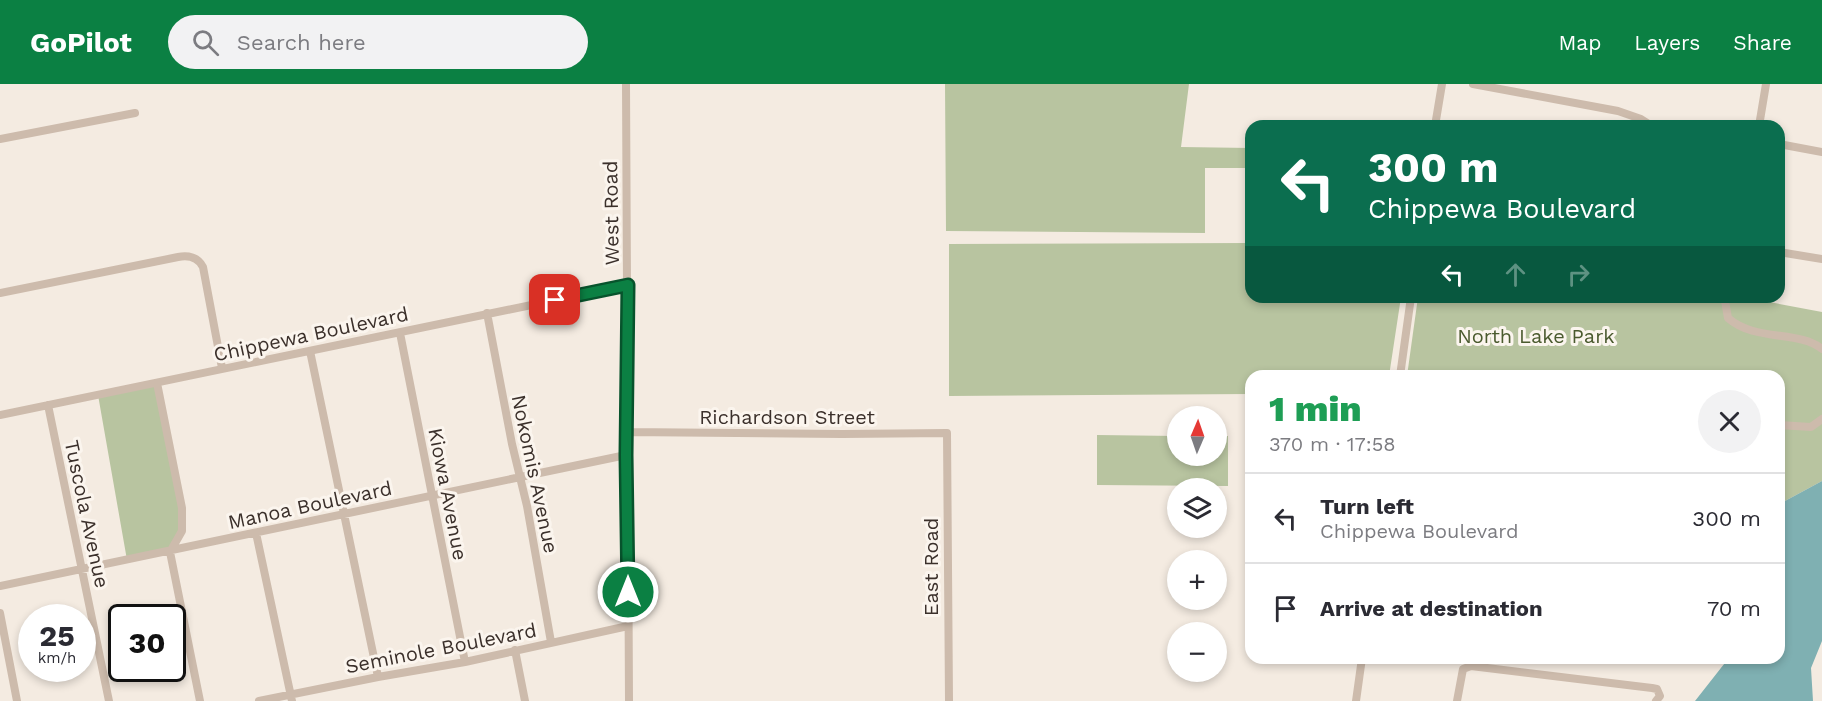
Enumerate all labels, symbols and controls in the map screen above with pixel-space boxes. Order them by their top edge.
search box [168,15,588,69]
text: GoPilot [30,26,132,59]
icon: search [189,26,222,59]
text: Search here [237,30,366,55]
text: Map [1558,30,1601,55]
text: Layers [1634,30,1700,55]
text: Share [1733,30,1792,55]
text: 300 m [1368,143,1499,192]
icon: left [1269,144,1347,222]
street label: West Road [598,160,624,266]
text: Chippewa Boulevard [1368,193,1636,225]
icon: left [1436,258,1469,291]
icon: ahead [1499,258,1532,291]
icon: right [1562,258,1595,291]
pin [529,274,580,325]
icon: arrive [538,283,571,316]
street label: Chippewa Boulevard [211,302,411,366]
park label: North Lake Park [1457,324,1615,348]
text: 1 min [1269,388,1362,430]
button: close [1698,390,1761,453]
street label: Nokomis Avenue [507,393,563,555]
street label: Richardson Street [699,405,875,429]
north arrow [1167,406,1227,466]
map controls [1167,406,1227,682]
street label: Kiowa Avenue [423,426,473,562]
text: 370 m · 17:58 [1269,432,1396,456]
street label: Tuscola Avenue [60,438,114,590]
street label: Manoa Boulevard [226,476,394,534]
button: layers [1167,478,1227,538]
text: Turn left [1320,494,1414,519]
icon: left [1269,502,1302,535]
text: 300 m [1692,506,1761,531]
street label: East Road [919,518,943,616]
text: Chippewa Boulevard [1320,519,1519,543]
button: + [1167,550,1227,610]
position arrow [596,560,660,624]
icon: arrive [1269,592,1302,625]
text: Arrive at destination [1320,596,1543,621]
text: 70 m [1707,596,1761,621]
speed limit sign: 30 [108,604,186,682]
text: 25 [39,618,75,653]
street label: Seminole Boulevard [343,618,539,678]
button: − [1167,622,1227,682]
text: km/h [38,649,76,667]

